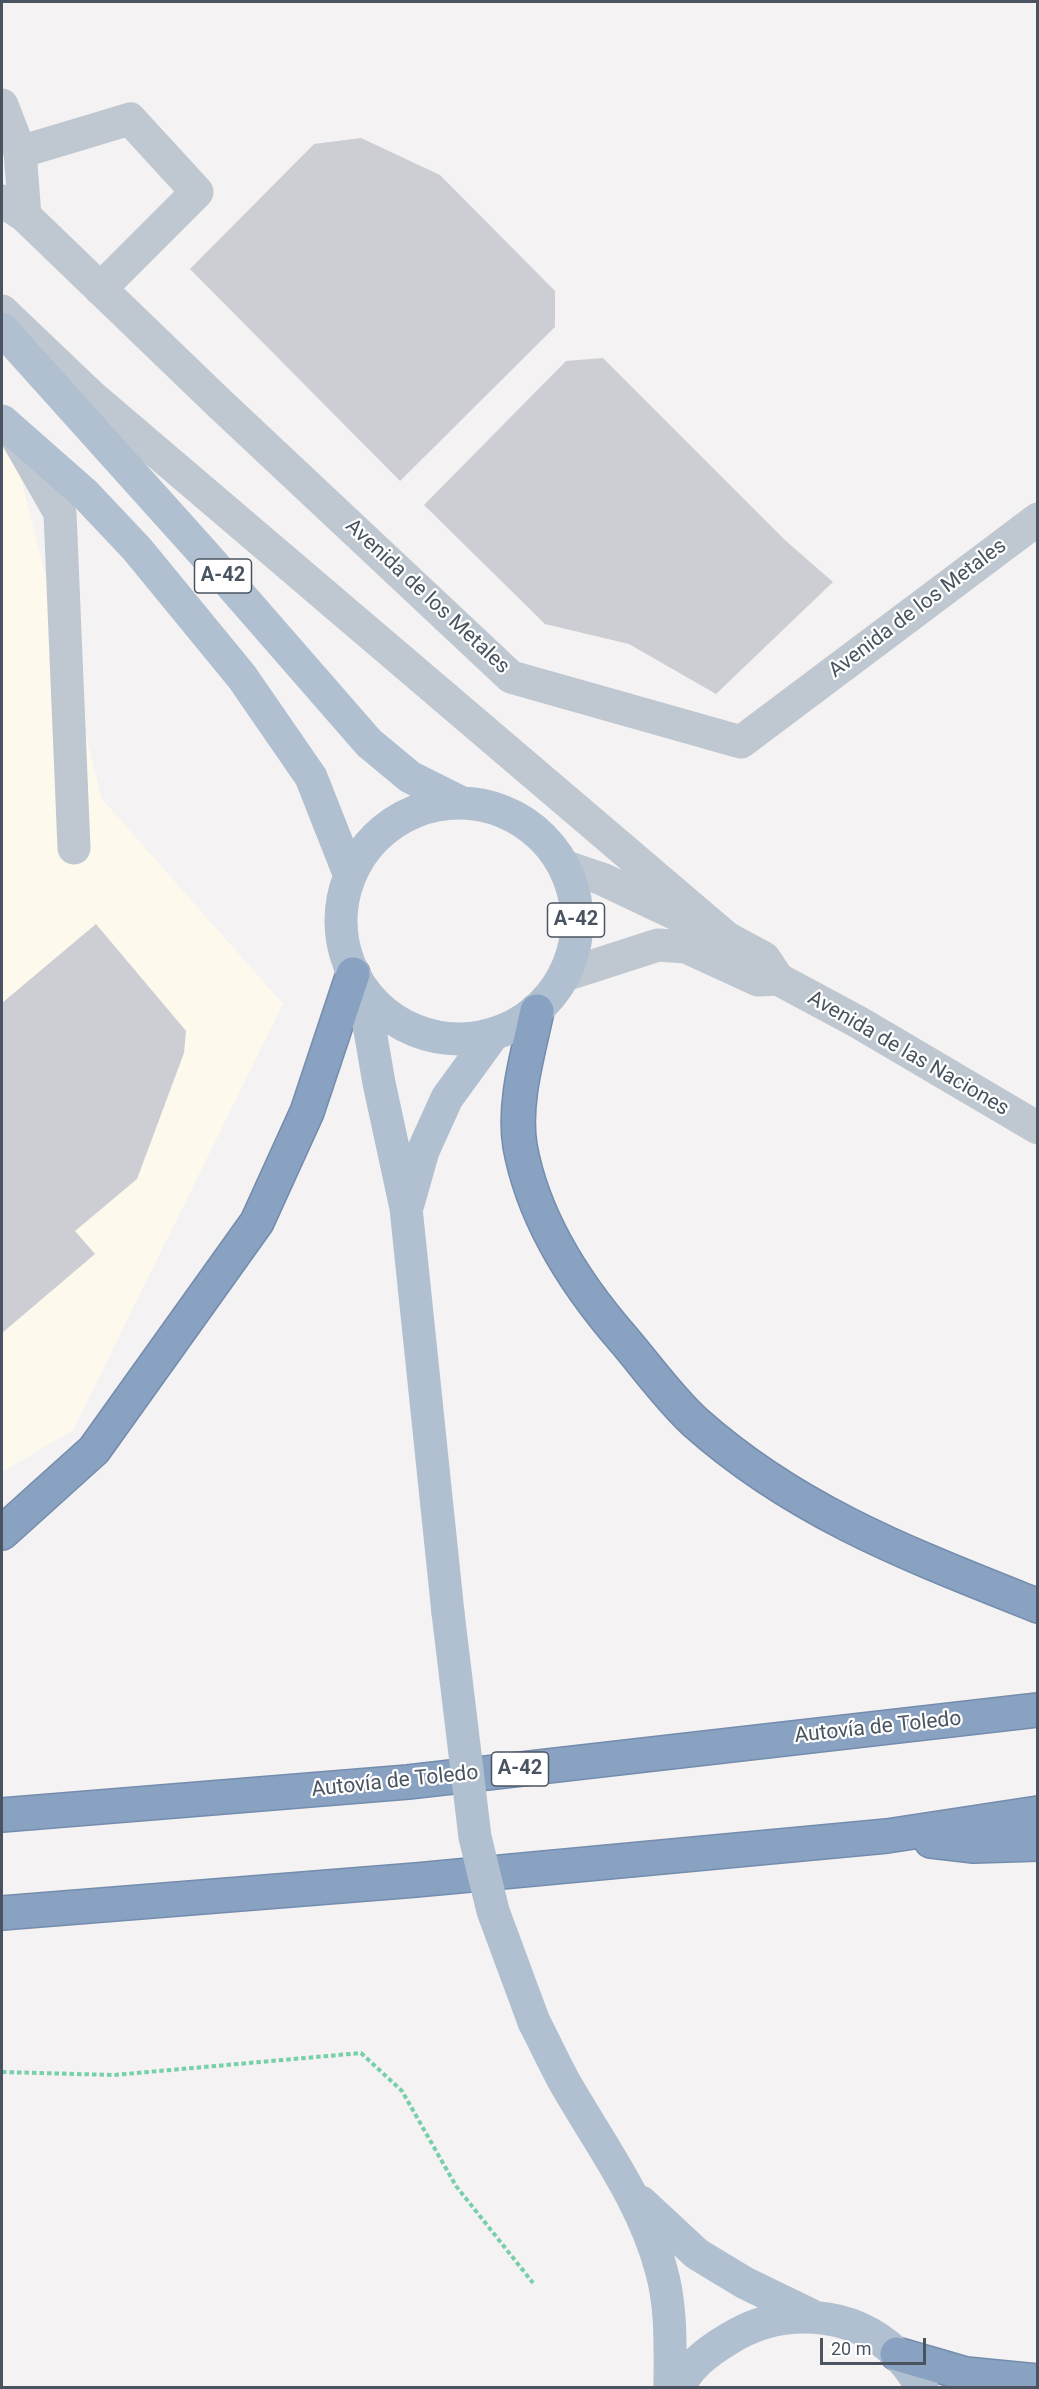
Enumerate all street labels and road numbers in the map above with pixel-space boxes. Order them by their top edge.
street label: Avenida de los Metales [340,514,514,680]
street label: Avenida de los Metales [824,534,1012,684]
road number: A-42 [194,559,252,593]
road number: A-42 [548,903,604,937]
street label: Avenida de las Naciones [803,986,1013,1122]
street label: Autovía de Toledo [793,1707,963,1749]
road number: A-42 [492,1752,548,1786]
street label: Autovía de Toledo [310,1761,480,1803]

